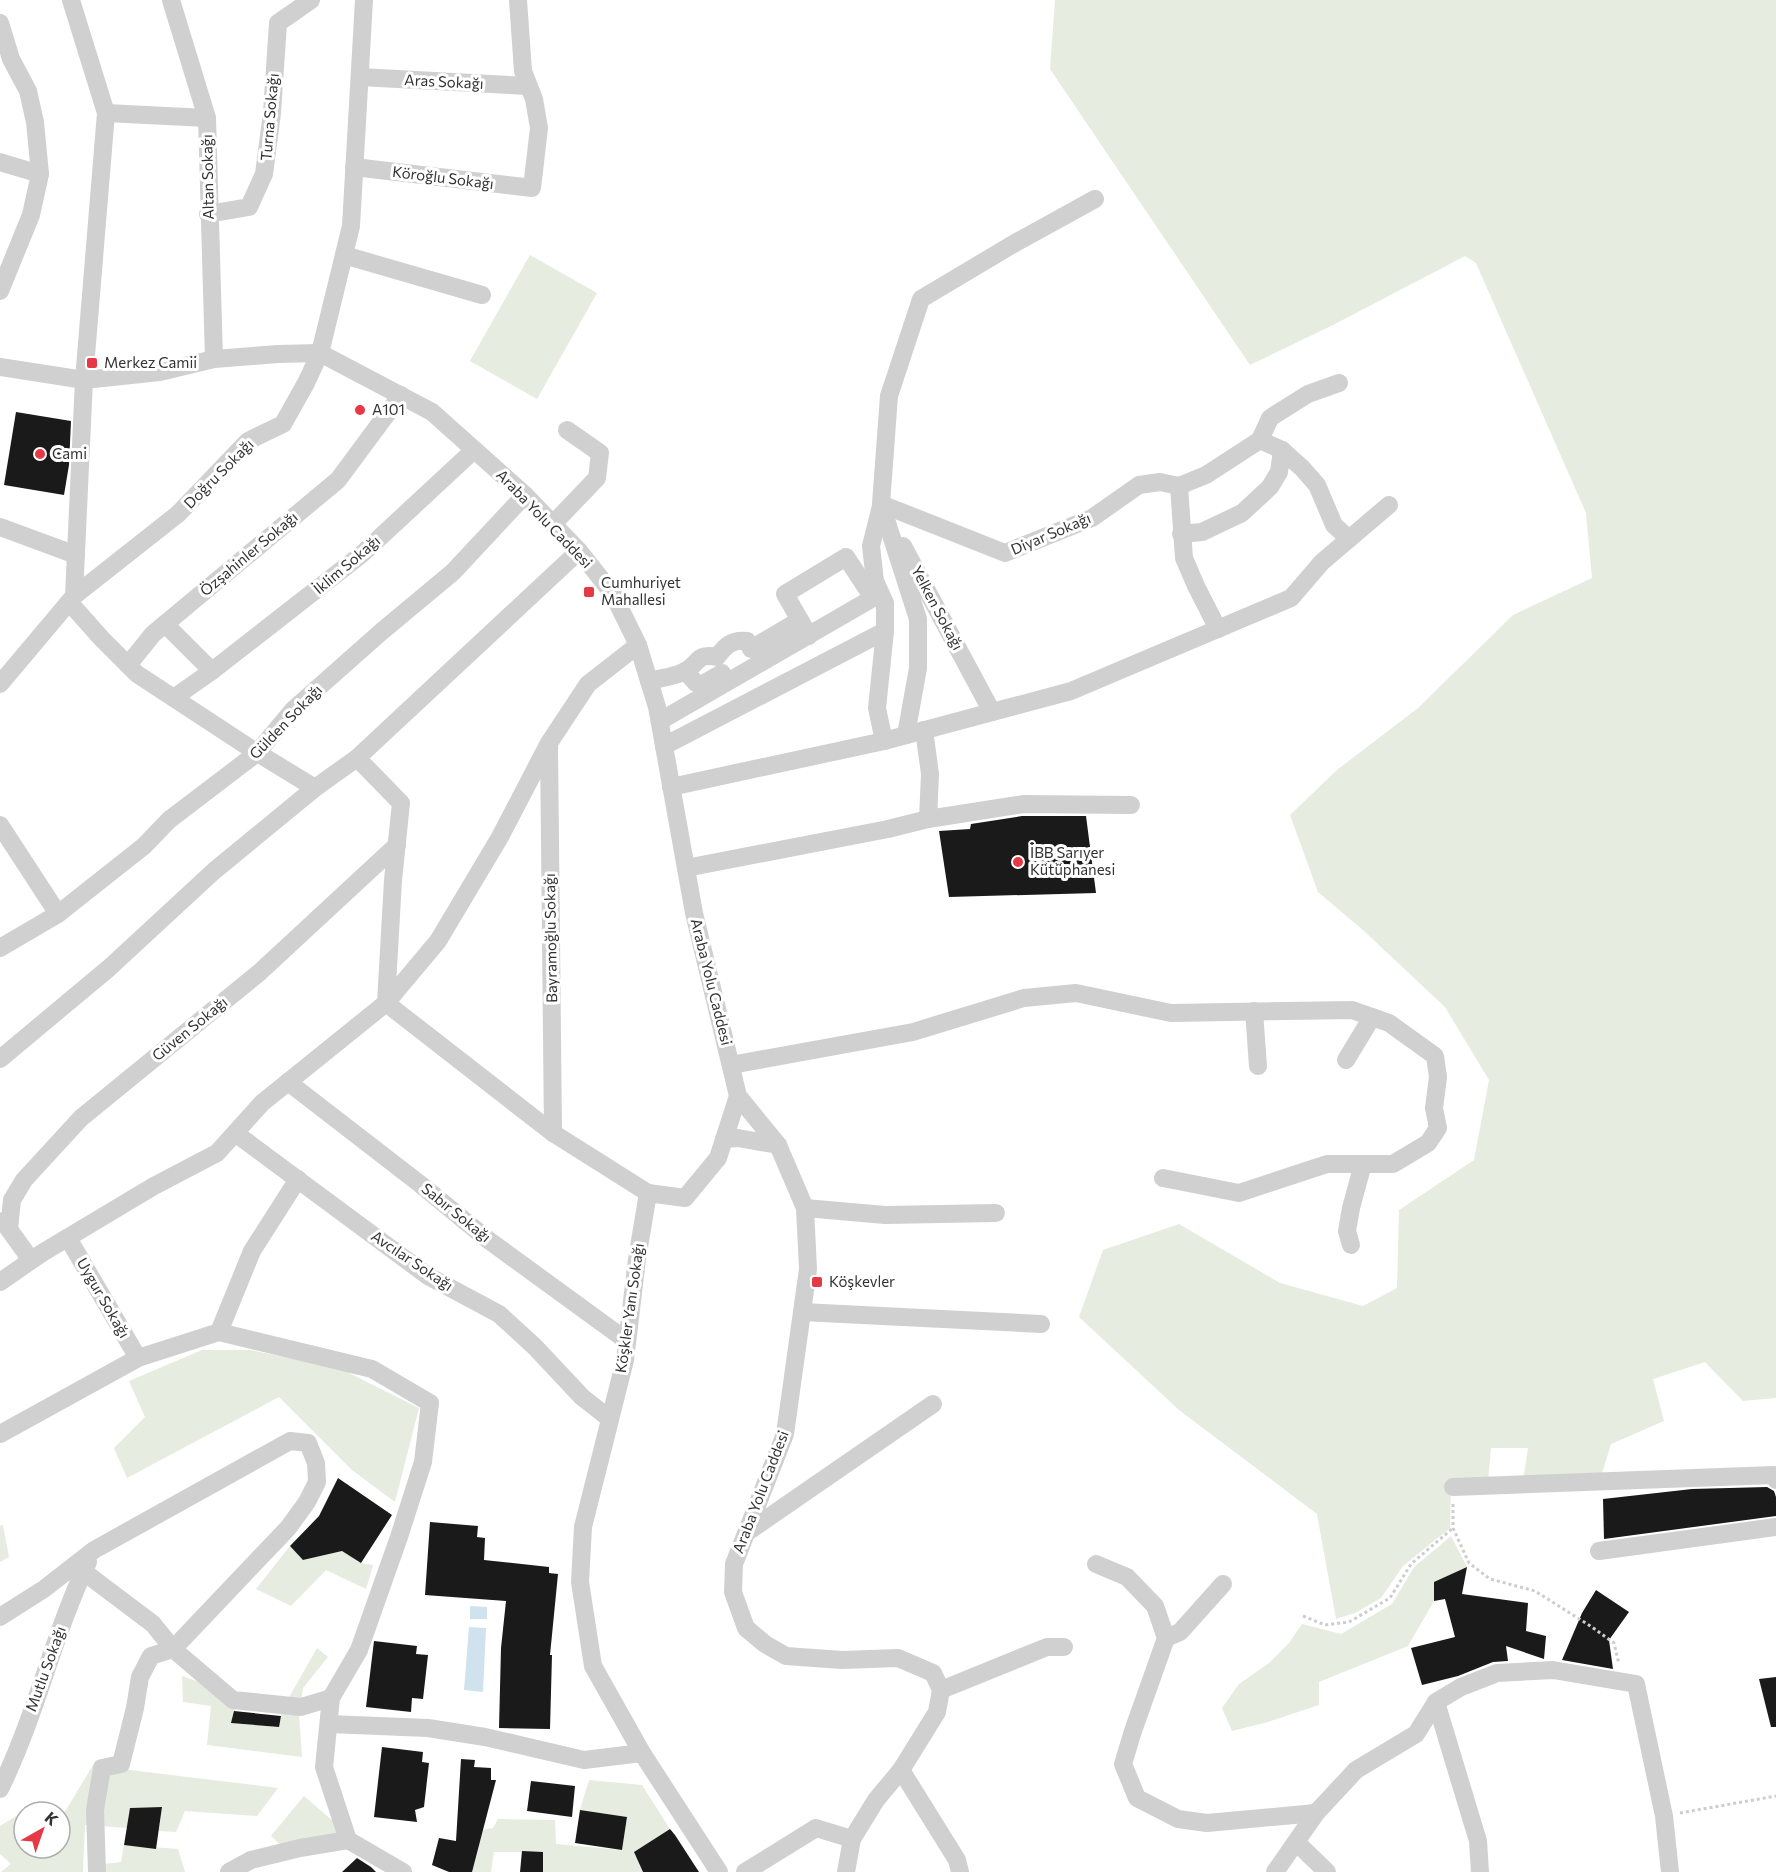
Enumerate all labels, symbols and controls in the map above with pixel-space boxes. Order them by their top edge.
street label: Aras Sokağı [404,70,484,92]
street label: Turna Sokağı [256,72,282,161]
street label: Altan Sokağı [197,134,217,220]
street label: Köroğlu Sokağı [391,162,495,192]
place label: Merkez Camii [104,353,197,371]
marker: Merkez Camii [85,356,99,370]
place label: A101 [372,400,405,418]
marker: A101 [353,403,367,417]
street label: Doğru Sokağı [180,435,257,512]
place label: Cami [52,444,87,462]
marker: Cami [33,447,47,461]
street label: Araba Yolu Caddesi [493,465,596,571]
street label: Özşahinler Sokağı [196,507,301,599]
street label: Diyar Sokağı [1008,508,1093,558]
street label: İklim Sokağı [309,531,383,597]
street label: Yelken Sokağı [908,562,968,653]
place label: Cumhuriyet Mahallesi [601,573,681,608]
marker: Cumhuriyet Mahallesi [582,585,596,599]
street label: Gülden Sokağı [245,680,325,762]
place label: İBB Sarıyer Kütüphanesi [1030,843,1115,878]
marker: İBB Sarıyer Kütüphanesi [1011,855,1025,869]
street label: Bayramoğlu Sokağı [540,873,560,1003]
street label: Araba Yolu Caddesi [688,916,736,1047]
street label: Güven Sokağı [148,992,231,1064]
street label: Sabır Sokağı [418,1179,495,1246]
street label: Avcılar Sokağı [368,1226,457,1294]
street label: Köşkler Yanı Sokağı [611,1242,647,1374]
street label: Uygur Sokağı [74,1254,134,1341]
place label: Köşkevler [829,1272,895,1290]
marker: Köşkevler [810,1275,824,1289]
street label: Araba Yolu Caddesi [728,1428,792,1556]
street label: Mutlu Sokağı [21,1623,69,1714]
north arrow [12,1800,72,1860]
text: K [42,1807,62,1829]

